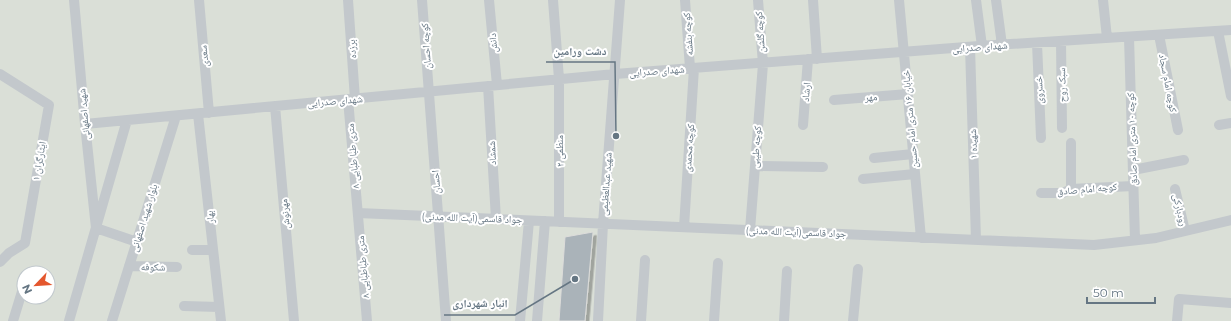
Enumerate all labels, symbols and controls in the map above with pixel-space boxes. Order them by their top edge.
street label: کوچه گلشن [752,11,768,53]
street label: کوچه بنفشه [680,12,696,56]
street label: کوچه احسان [418,23,434,69]
street label: دانش [486,33,500,53]
street label: برزده [345,39,359,59]
callout: دشت ورامین [546,39,615,62]
street label: شهدای صدرایی [952,39,1009,55]
street label: سعدی [197,44,211,67]
text: دشت ورامین [553,44,607,59]
street label: کوچه امام سجاد [1155,53,1180,114]
street label: شهدای صدرایی [629,63,686,79]
street label: سبک روح [1055,67,1069,103]
street label: خیابان ۱۶ متری امام حسین [899,69,922,169]
street label: خسروی [1032,75,1046,104]
street label: ارشاد [799,82,813,102]
street label: شهید اصفهانی [75,87,93,140]
street label: مهر [863,90,878,104]
street label: شهدای صدرایی [307,92,364,110]
street label: کوچه ۱۰ متری امام صادق [1124,92,1141,186]
street label: ۸ متری طبا طبایی [344,123,362,189]
street label: کوچه محمدی [681,123,697,173]
street label: کوچه طیبی [748,125,764,169]
street label: شهیده ۱ [966,128,980,159]
street label: منظمی ۲ [553,135,566,167]
street label: ایثارگران ۱ [29,140,49,182]
street label: شمشاد [485,140,499,165]
street label: شهید عبدالعظیمی [597,151,615,216]
street label: احسان [429,170,443,194]
street label: کوچه امام صادق [1056,180,1118,199]
street label: بلوار شهید اصفهانی [128,182,161,253]
street label: رودبارکی [1170,193,1190,228]
street label: مهرنوش [277,198,293,230]
street label: بهار [203,210,217,225]
street label: جواد قاسمی(آیت الله مدنی) [421,210,523,226]
street label: جواد قاسمی(آیت الله مدنی) [745,224,847,240]
street label: ۸ متری طباطبایی [354,235,372,299]
street label: شکوفه [141,260,166,274]
north arrow [16,265,56,305]
scale bar [1087,279,1155,305]
text: N [19,282,35,296]
text: 50 m [1093,285,1124,300]
callout: انبار شهرداری [444,292,515,315]
text: انبار شهرداری [452,296,508,311]

